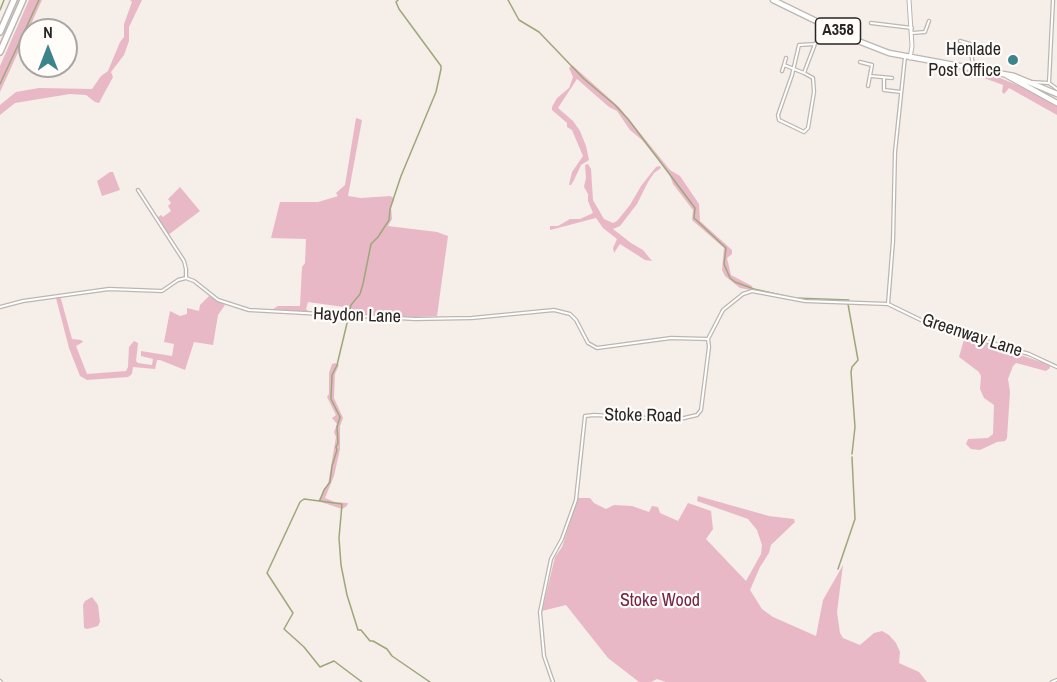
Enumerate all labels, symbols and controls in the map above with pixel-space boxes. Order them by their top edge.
north arrow [18,18,78,78]
road number: A358 [816,18,860,44]
text: N [43,21,53,43]
place label: Henlade Post Office [928,39,1001,82]
marker: Henlade Post Office [1006,53,1020,67]
street label: Haydon Lane [313,304,401,328]
street label: Greenway Lane [919,310,1025,362]
street label: Stoke Road [604,405,682,427]
park label: Stoke Wood [620,590,700,612]

